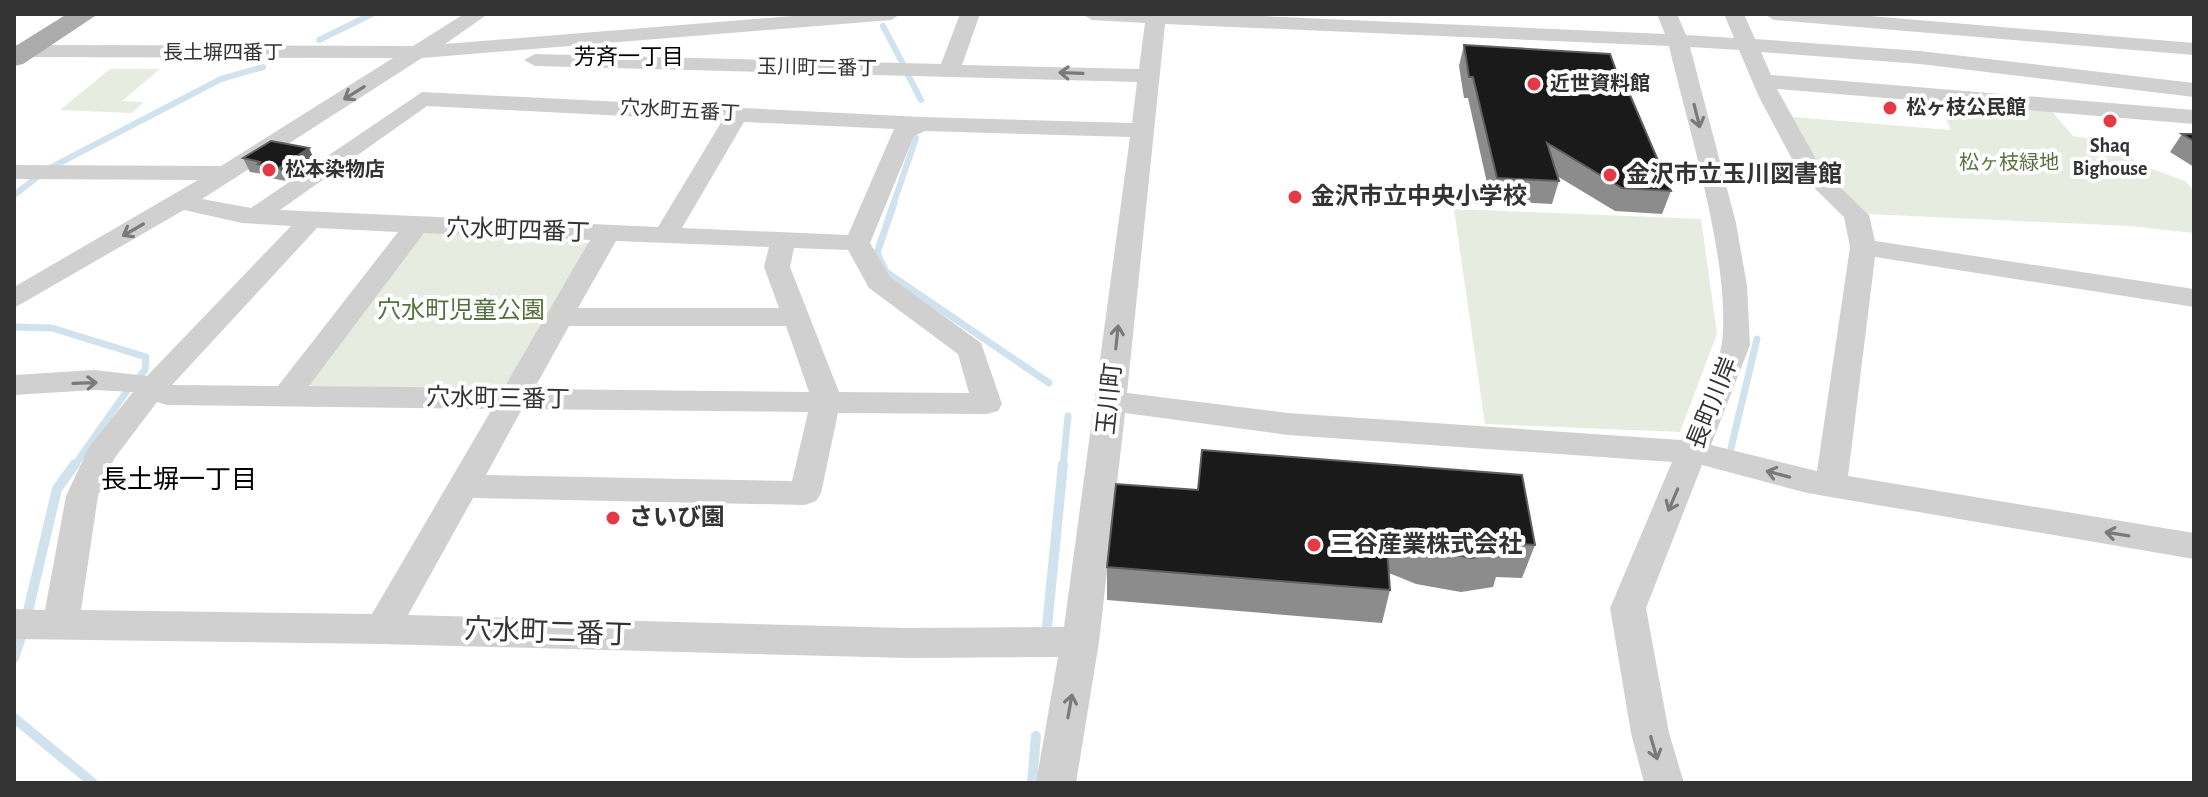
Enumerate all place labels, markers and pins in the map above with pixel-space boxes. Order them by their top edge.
place label: 近世資料館 [1550,72,1650,94]
marker: 近世資料館 [1525,75,1543,93]
place label: 松ヶ枝公民館 [1906,97,2026,118]
marker: 松ヶ枝公民館 [1881,99,1899,117]
marker: Shaq Bighouse [2101,112,2119,130]
place label: Shaq Bighouse [2073,136,2147,179]
place label: 松本染物店 [285,158,385,180]
marker: 松本染物店 [260,161,278,179]
place label: 金沢市立玉川図書館 [1626,161,1842,187]
marker: 金沢市立玉川図書館 [1601,166,1619,184]
place label: 金沢市立中央小学校 [1311,183,1527,209]
marker: 金沢市立中央小学校 [1286,188,1304,206]
place label: さいび園 [629,504,725,530]
marker: さいび園 [604,509,622,527]
place label: 三谷産業株式会社 [1330,531,1522,557]
marker: 三谷産業株式会社 [1305,536,1323,554]

